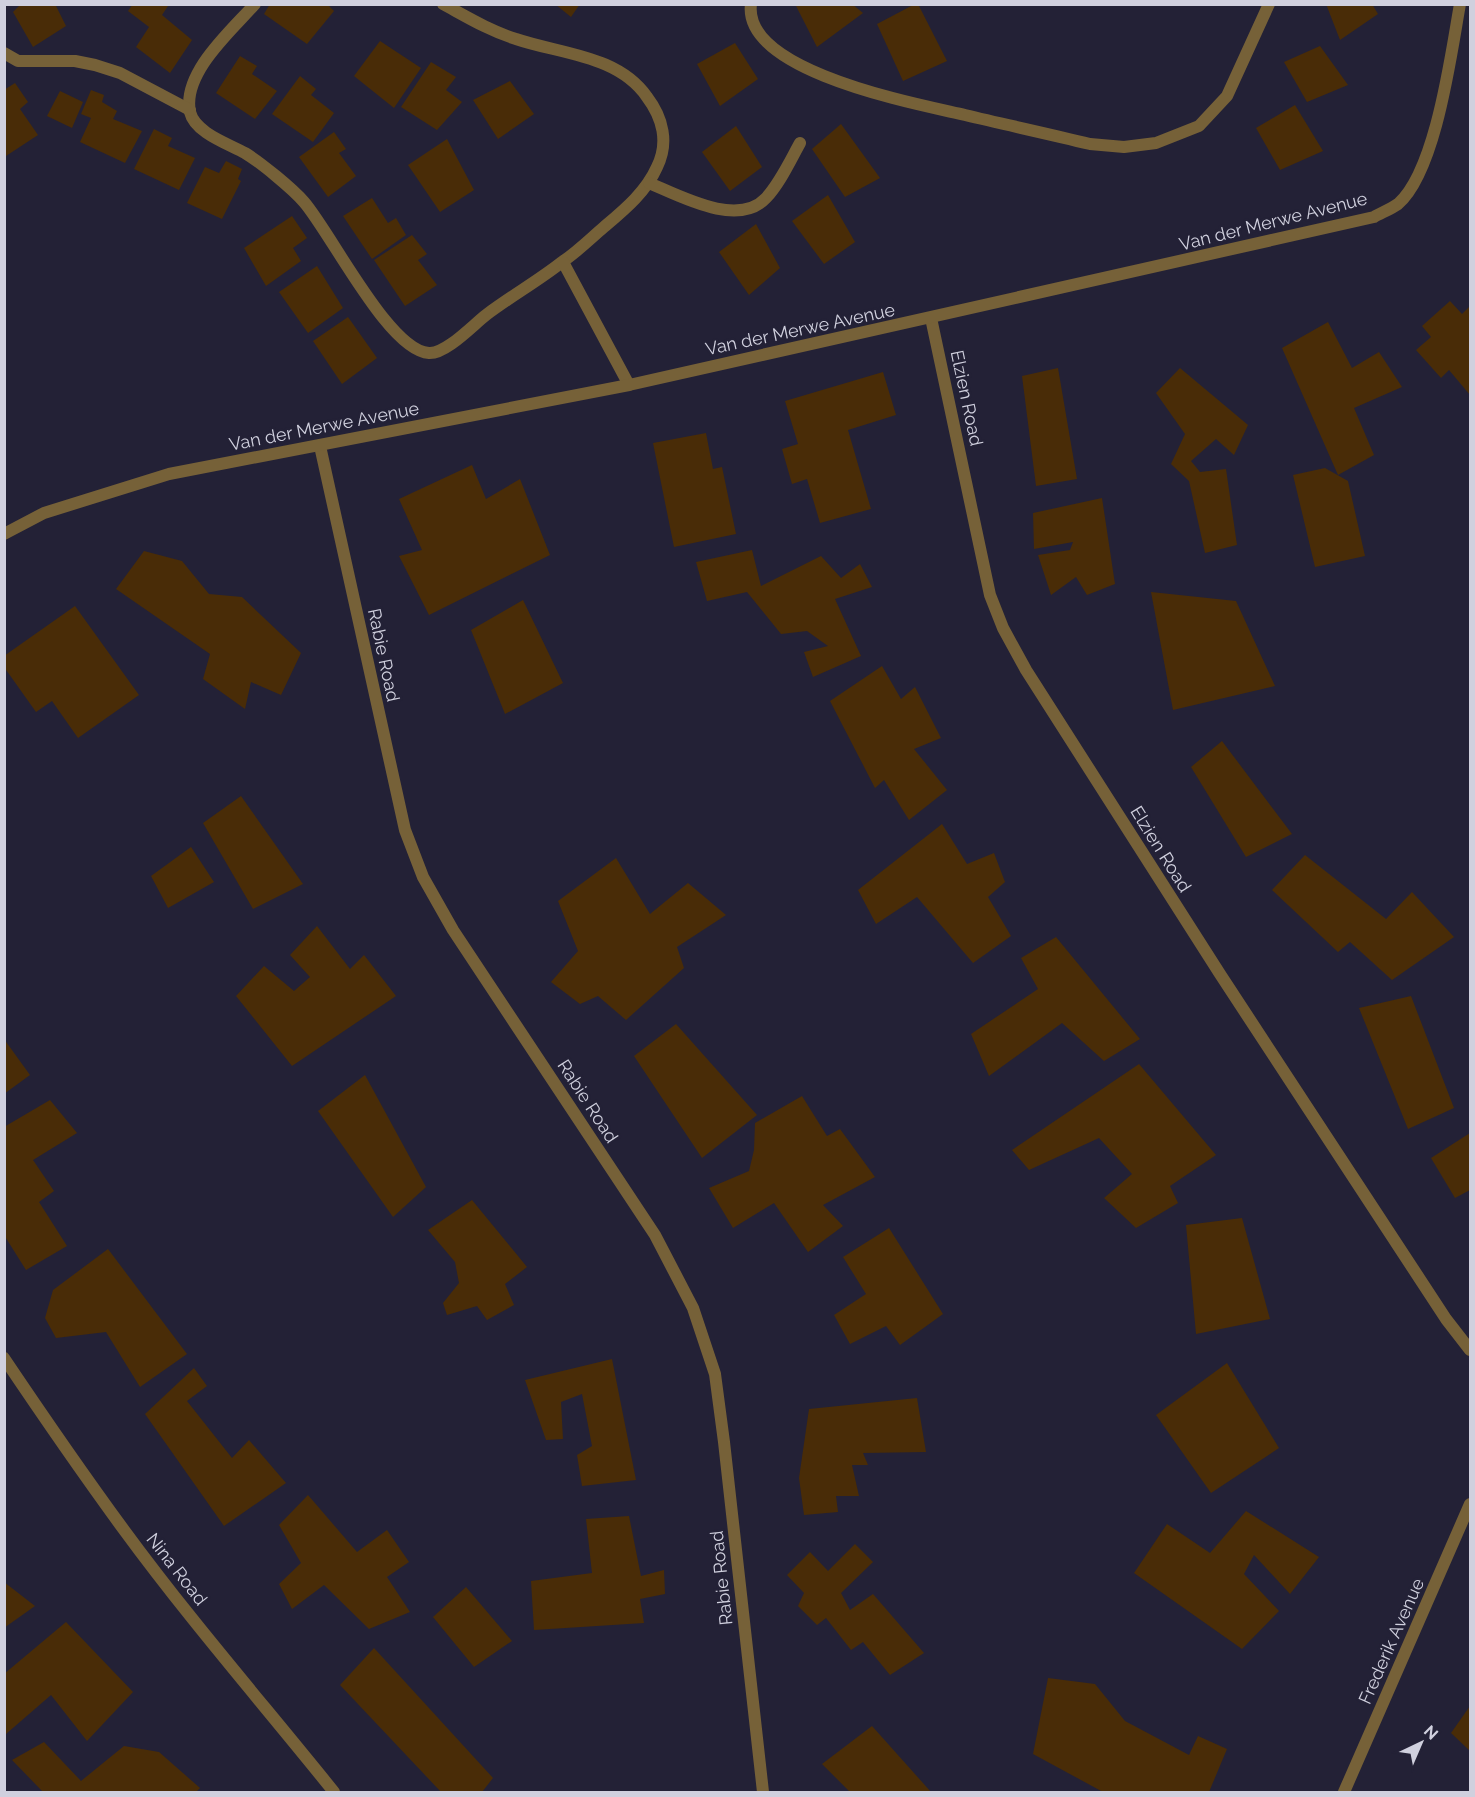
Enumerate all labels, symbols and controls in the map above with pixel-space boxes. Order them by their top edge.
street label: Van der Merwe Avenue [1177,187,1370,255]
street label: Van der Merwe Avenue [703,299,897,359]
street label: Elzien Road [947,348,987,448]
street label: Van der Merwe Avenue [227,397,421,455]
street label: Rabie Road [364,606,404,704]
street label: Elzien Road [1126,802,1196,896]
street label: Rabie Road [553,1056,623,1146]
street label: Nina Road [142,1529,212,1609]
street label: Rabie Road [706,1530,736,1626]
street label: Frederik Avenue [1354,1575,1428,1707]
north arrow [1391,1713,1451,1773]
text: N [1420,1721,1442,1744]

